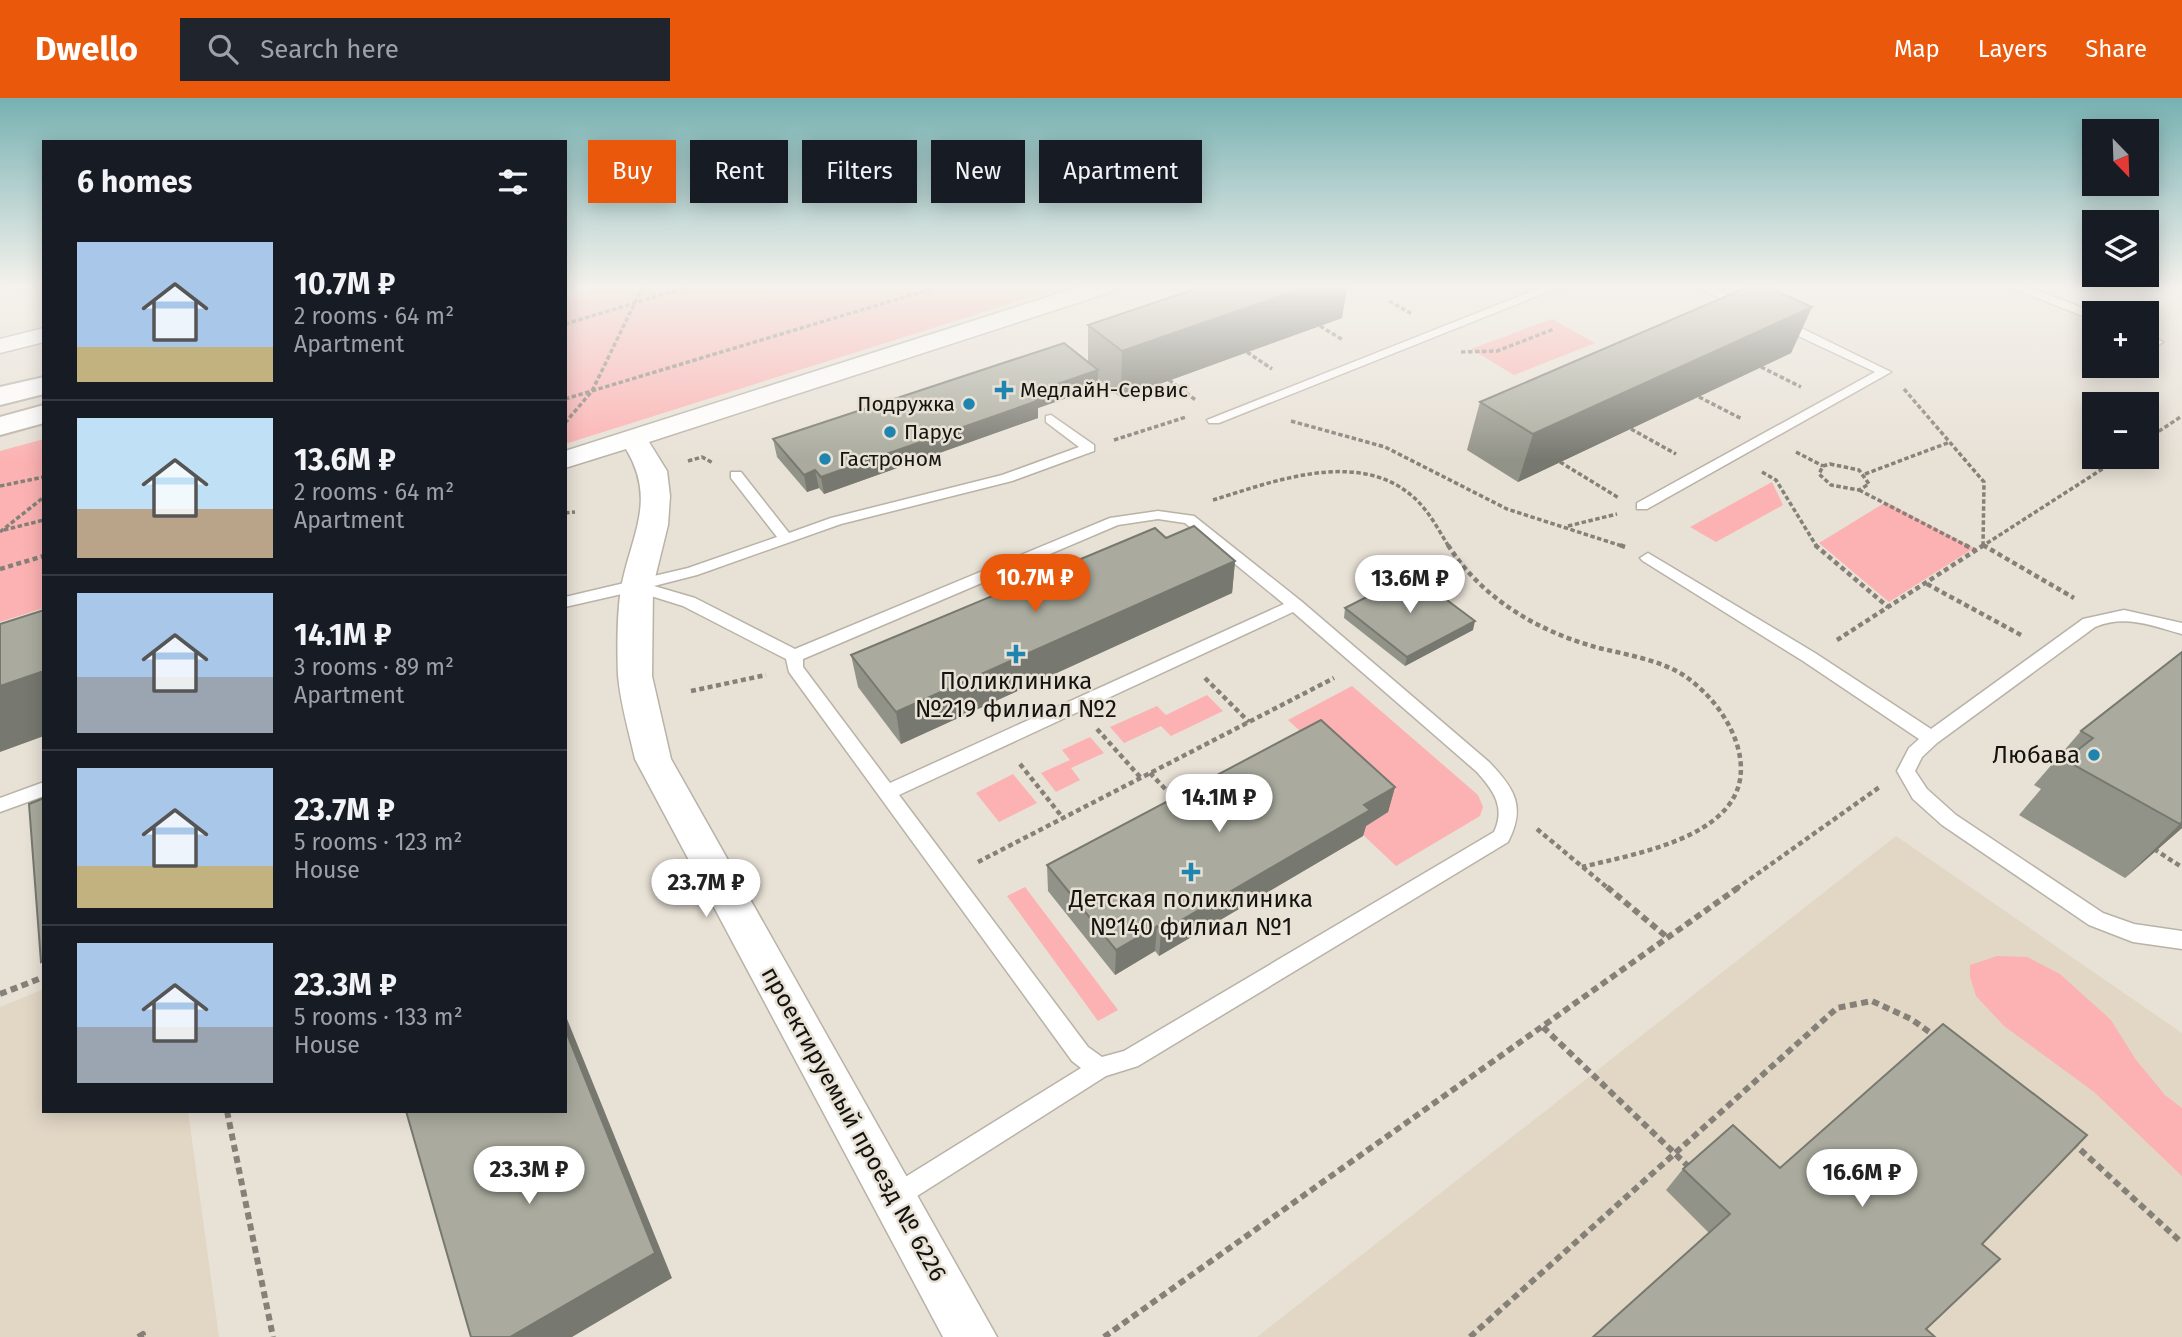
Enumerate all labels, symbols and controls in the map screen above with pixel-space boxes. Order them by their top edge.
search box [180,18,670,81]
text: Dwello [35,29,138,69]
icon: search [204,30,242,68]
text: Search here [260,34,399,65]
text: Map [1894,35,1940,63]
text: Layers [1978,35,2047,63]
text: Share [2085,35,2147,63]
north arrow [2082,119,2160,196]
map controls [2082,119,2159,469]
chip: Buy [588,140,676,203]
chip: Rent [690,140,788,203]
chip: Filters [802,140,917,203]
chip: New [931,140,1025,203]
chip: Apartment [1039,140,1202,203]
icon: filters [494,163,532,201]
text: 6 homes [77,164,192,200]
button: layers [2082,210,2159,287]
text: 10.7M ₽ [294,266,395,302]
icon: home [133,270,217,354]
button: + [2082,301,2159,378]
text: 2 rooms · 64 m² [294,302,454,330]
text: Apartment [294,330,404,358]
place label: МедлайН-Сервис [1020,377,1188,403]
marker: МедлайН-Сервис [994,380,1014,400]
place label: Подружка [857,391,955,417]
button: − [2082,392,2159,469]
marker: Подружка [961,396,977,412]
place label: Парус [904,419,962,445]
marker: Парус [882,424,898,440]
text: 13.6M ₽ [294,442,396,478]
icon: home [133,446,217,530]
place label: Гастроном [839,446,942,472]
marker: Гастроном [817,451,833,467]
text: 2 rooms · 64 m² [294,478,454,506]
text: Apartment [294,506,404,534]
pin: 10.7M ₽ [970,554,1100,614]
pin: 13.6M ₽ [1345,556,1475,615]
text: 10.7M ₽ [996,563,1074,591]
text: 13.6M ₽ [1371,564,1449,592]
text: 14.1M ₽ [294,617,392,653]
icon: home [133,621,217,705]
marker: Поликлиника №219 филиал №2 [1006,644,1026,664]
text: 3 rooms · 89 m² [294,653,454,681]
place label: Поликлиника №219 филиал №2 [915,667,1117,723]
text: Apartment [294,681,404,709]
place label: Любава [1992,741,2080,769]
marker: Любава [2086,747,2102,763]
pin: 14.1M ₽ [1154,774,1284,834]
text: 14.1M ₽ [1182,783,1256,811]
text: 23.7M ₽ [294,792,395,828]
icon: home [133,796,217,880]
text: 5 rooms · 123 m² [294,828,462,856]
text: House [294,856,360,884]
pin: 23.7M ₽ [641,860,771,919]
marker: Детская поликлиника №140 филиал №1 [1181,862,1201,882]
text: 23.7M ₽ [667,868,745,896]
place label: Детская поликлиника №140 филиал №1 [1068,885,1313,941]
street label: проектируемый проезд № 6226 [756,962,952,1286]
text: 23.3M ₽ [294,967,397,1003]
icon: home [133,971,217,1055]
text: 5 rooms · 133 m² [294,1003,463,1031]
text: House [294,1031,360,1059]
pin: 23.3M ₽ [464,1146,594,1206]
pin: 16.6M ₽ [1797,1150,1927,1209]
text: 23.3M ₽ [490,1155,568,1183]
text: 16.6M ₽ [1822,1158,1902,1186]

